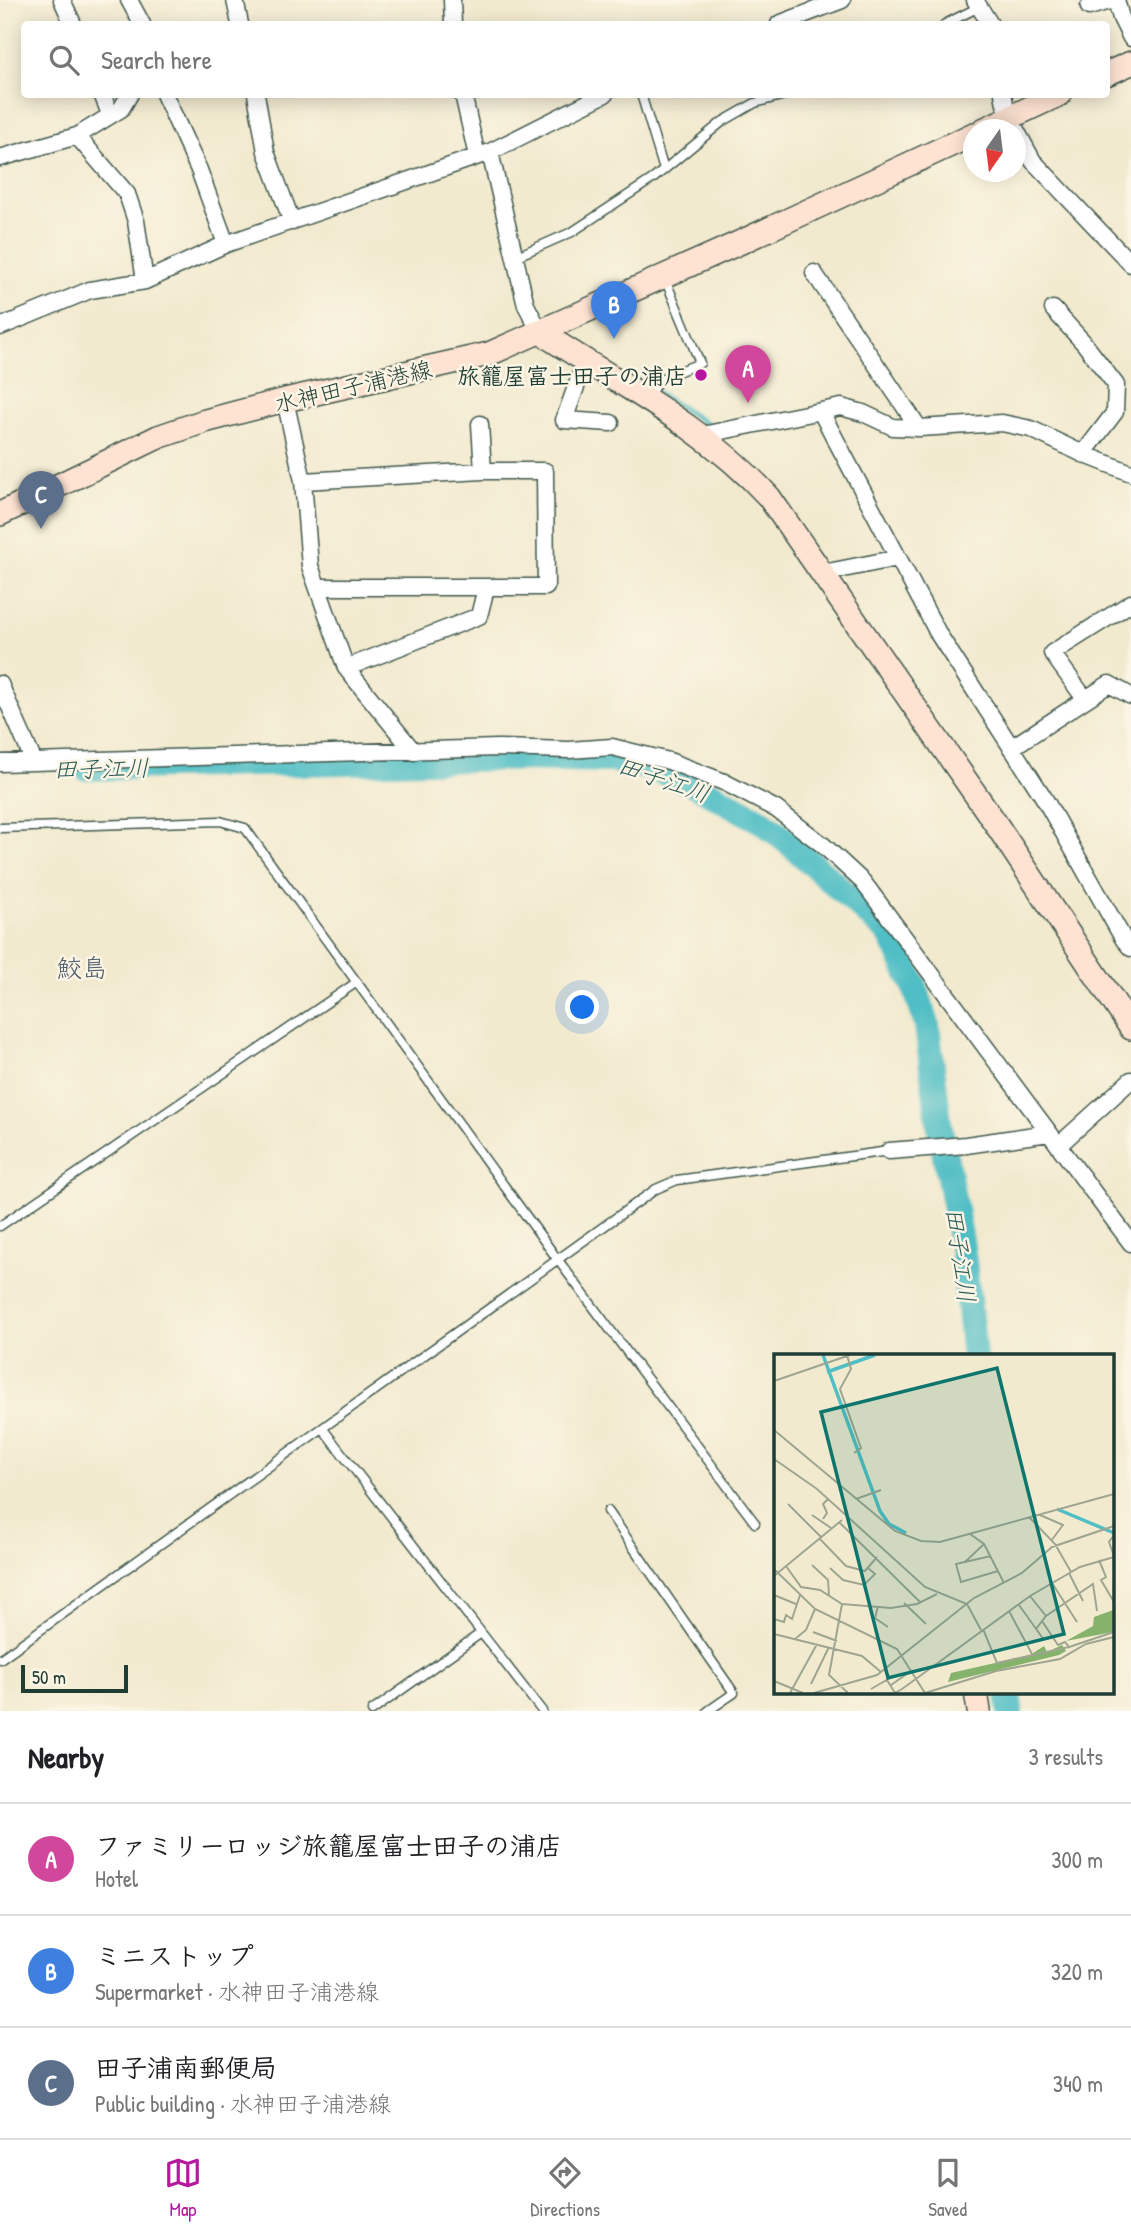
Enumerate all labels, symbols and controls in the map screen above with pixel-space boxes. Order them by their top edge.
search box [21,21,1110,98]
icon: search [45,41,83,79]
text: Search here [101,42,212,77]
north arrow [963,119,1026,182]
pin: B [591,281,637,339]
pin: A [725,345,771,403]
street label: 水神田子浦港線 [271,353,435,419]
place label: 旅籠屋富士田子の浦店 [457,360,687,391]
marker: 旅籠屋富士田子の浦店 [693,367,709,383]
pin: C [18,471,64,529]
water label: 田子江川 [613,748,715,810]
water label: 田子江川 [53,751,149,785]
district label: 鮫島 [56,950,108,985]
your location [565,990,599,1024]
water label: 田子江川 [938,1205,984,1305]
inset map [774,1354,1114,1694]
scale bar [21,1662,128,1694]
text: 50 m [32,1664,66,1690]
text: Nearby [28,1737,104,1777]
text: 3 results [1028,1741,1103,1772]
text: ファミリーロッジ旅籠屋富士田子の浦店 [95,1828,562,1863]
text: A [45,1844,57,1875]
text: 300 m [1051,1844,1103,1875]
text: Hotel [95,1863,138,1894]
text: ミニストップ [95,1938,254,1973]
text: B [45,1956,57,1987]
text: 320 m [1051,1956,1103,1987]
text: Supermarket · 水神田子浦港線 [95,1976,379,2007]
text: 田子浦南郵便局 [95,2050,277,2085]
text: C [45,2068,57,2099]
text: 340 m [1053,2068,1103,2099]
text: Public building · 水神田子浦港線 [95,2088,391,2119]
tab: Map [164,2154,202,2222]
tab: Directions [530,2154,600,2222]
tab: Saved [928,2154,967,2222]

